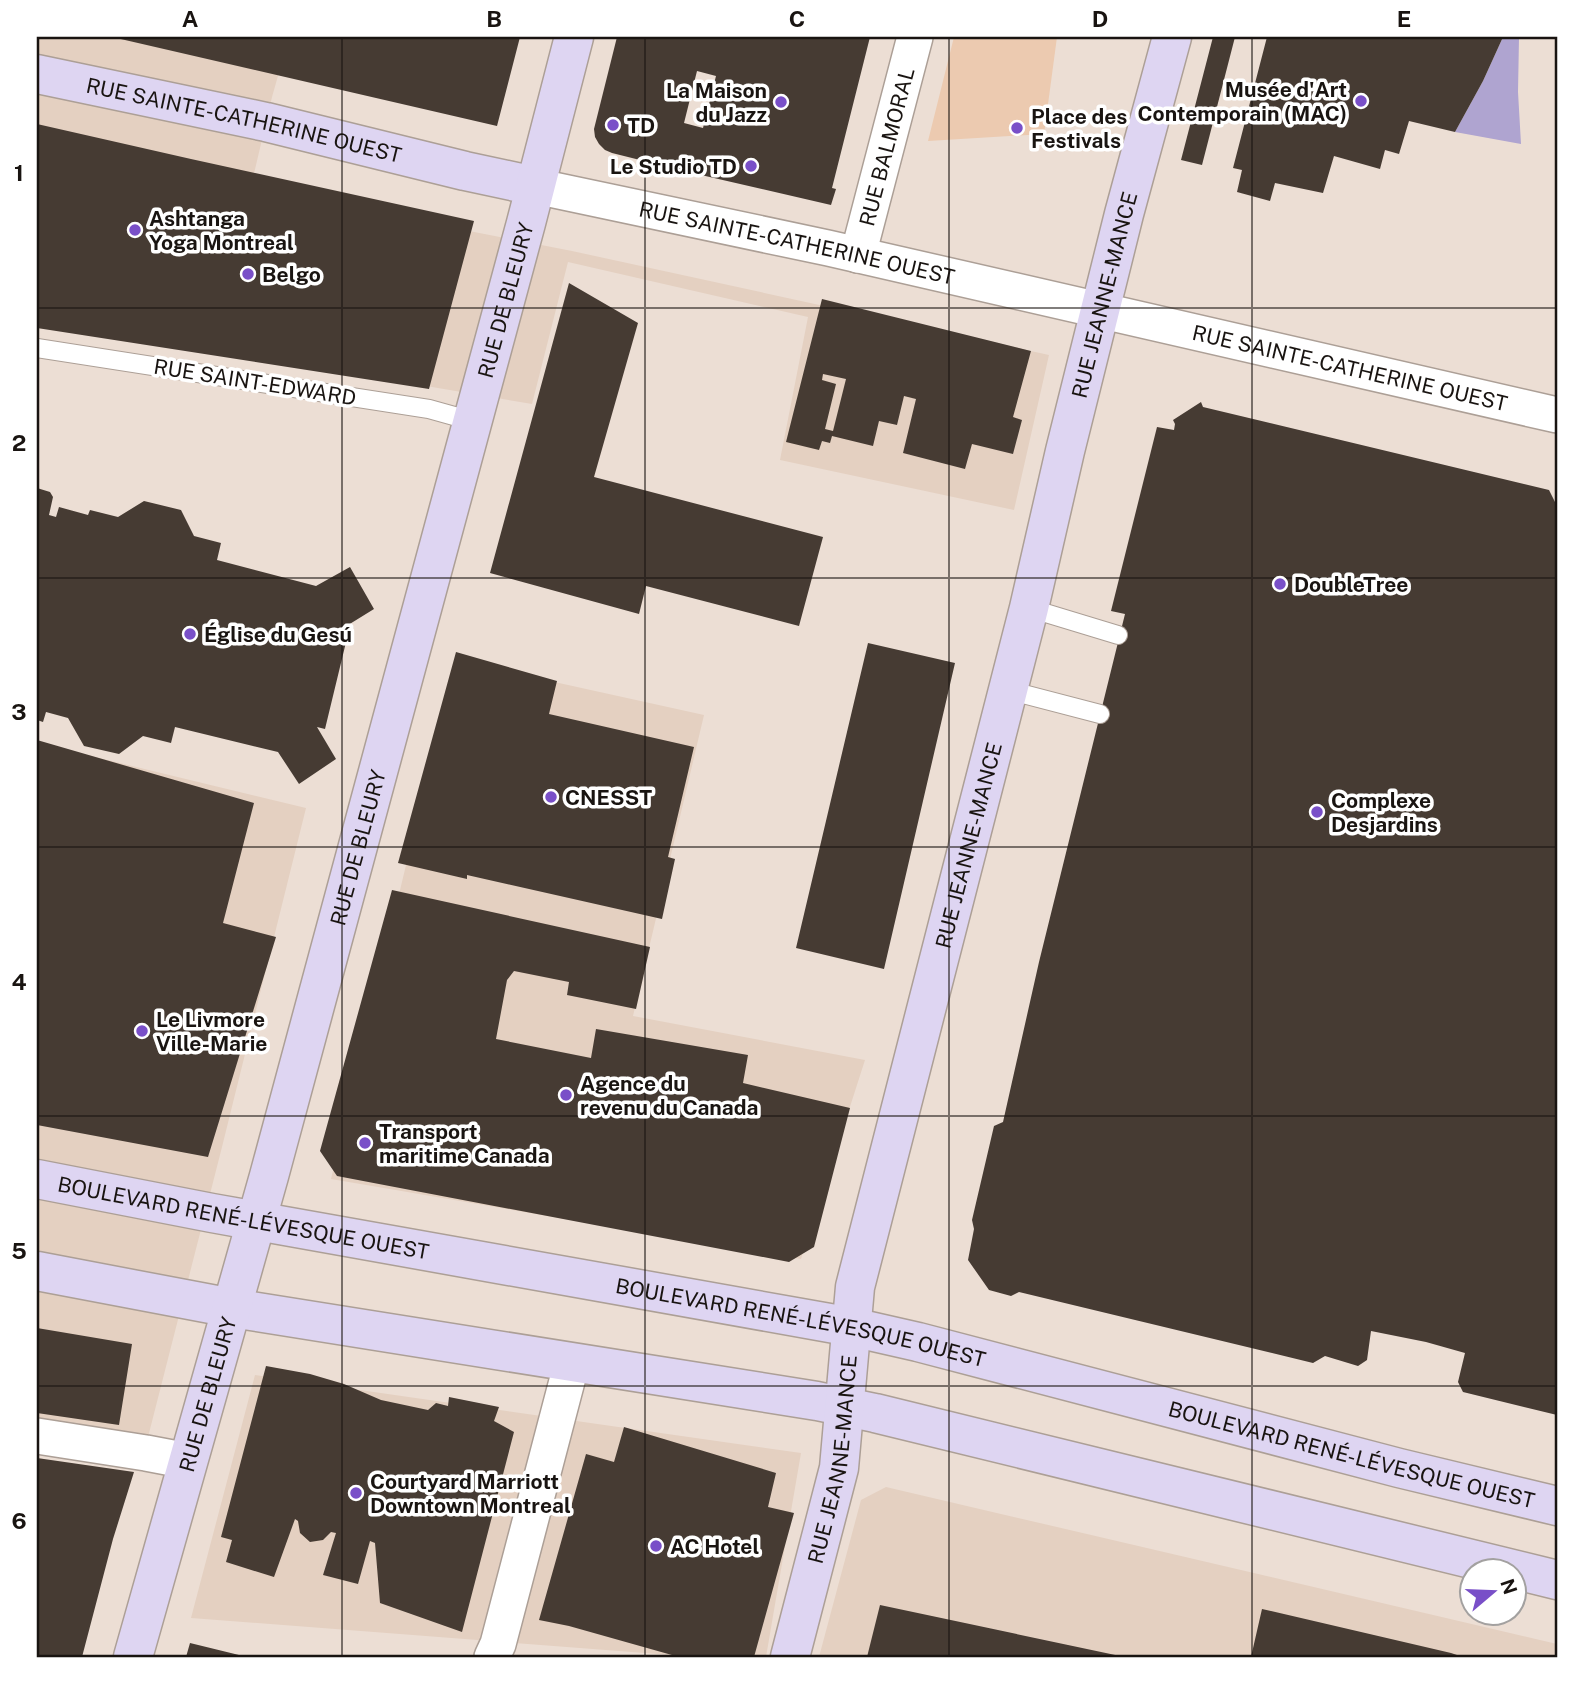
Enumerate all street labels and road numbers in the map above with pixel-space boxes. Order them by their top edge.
street label: RUE BALMORAL [854,65,919,229]
street label: RUE SAINTE-CATHERINE OUEST [84,72,404,167]
street label: RUE JEANNE-MANCE [1066,189,1142,401]
street label: RUE SAINTE-CATHERINE OUEST [637,196,957,289]
street label: RUE DE BLEURY [472,219,538,381]
street label: RUE SAINTE-CATHERINE OUEST [1190,319,1510,416]
street label: RUE SAINT-EDWARD [152,354,358,410]
street label: RUE JEANNE-MANCE [930,740,1007,951]
street label: RUE DE BLEURY [325,767,391,928]
street label: BOULEVARD RENÉ-LÉVESQUE OUEST [56,1171,431,1264]
street label: BOULEVARD RENÉ-LÉVESQUE OUEST [614,1273,988,1372]
street label: RUE DE BLEURY [173,1314,241,1475]
street label: RUE JEANNE-MANCE [802,1354,861,1566]
street label: BOULEVARD RENÉ-LÉVESQUE OUEST [1166,1396,1537,1513]

